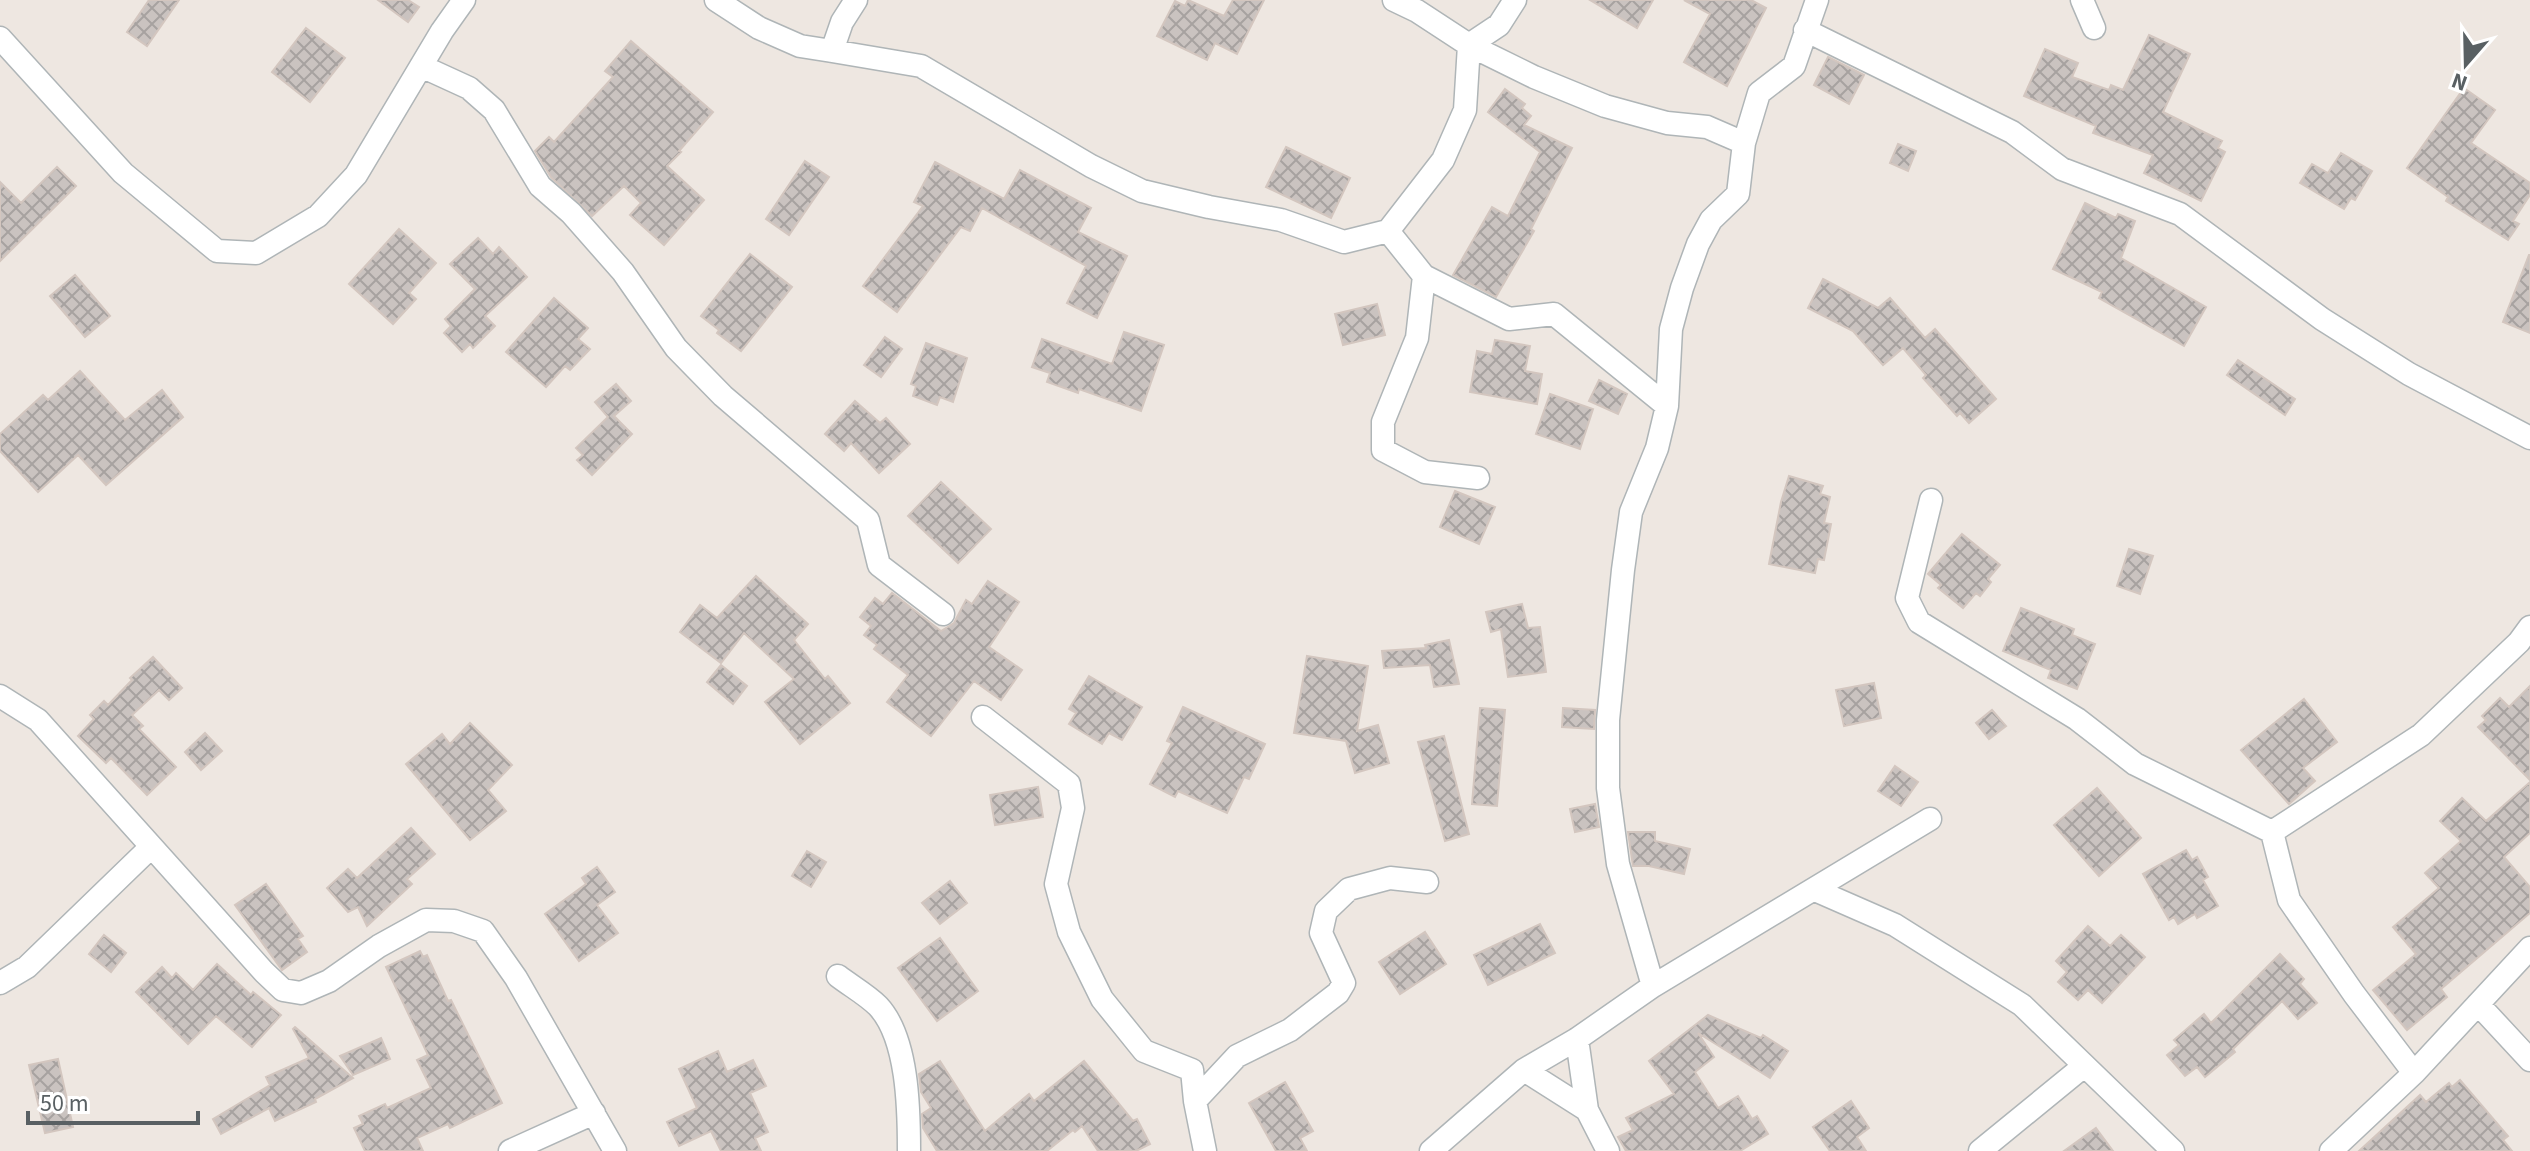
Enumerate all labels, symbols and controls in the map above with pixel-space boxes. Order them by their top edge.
north arrow [2426,24,2506,104]
text: N [2447,64,2472,99]
scale bar [28,1075,198,1125]
text: 50 m [40,1086,89,1121]

